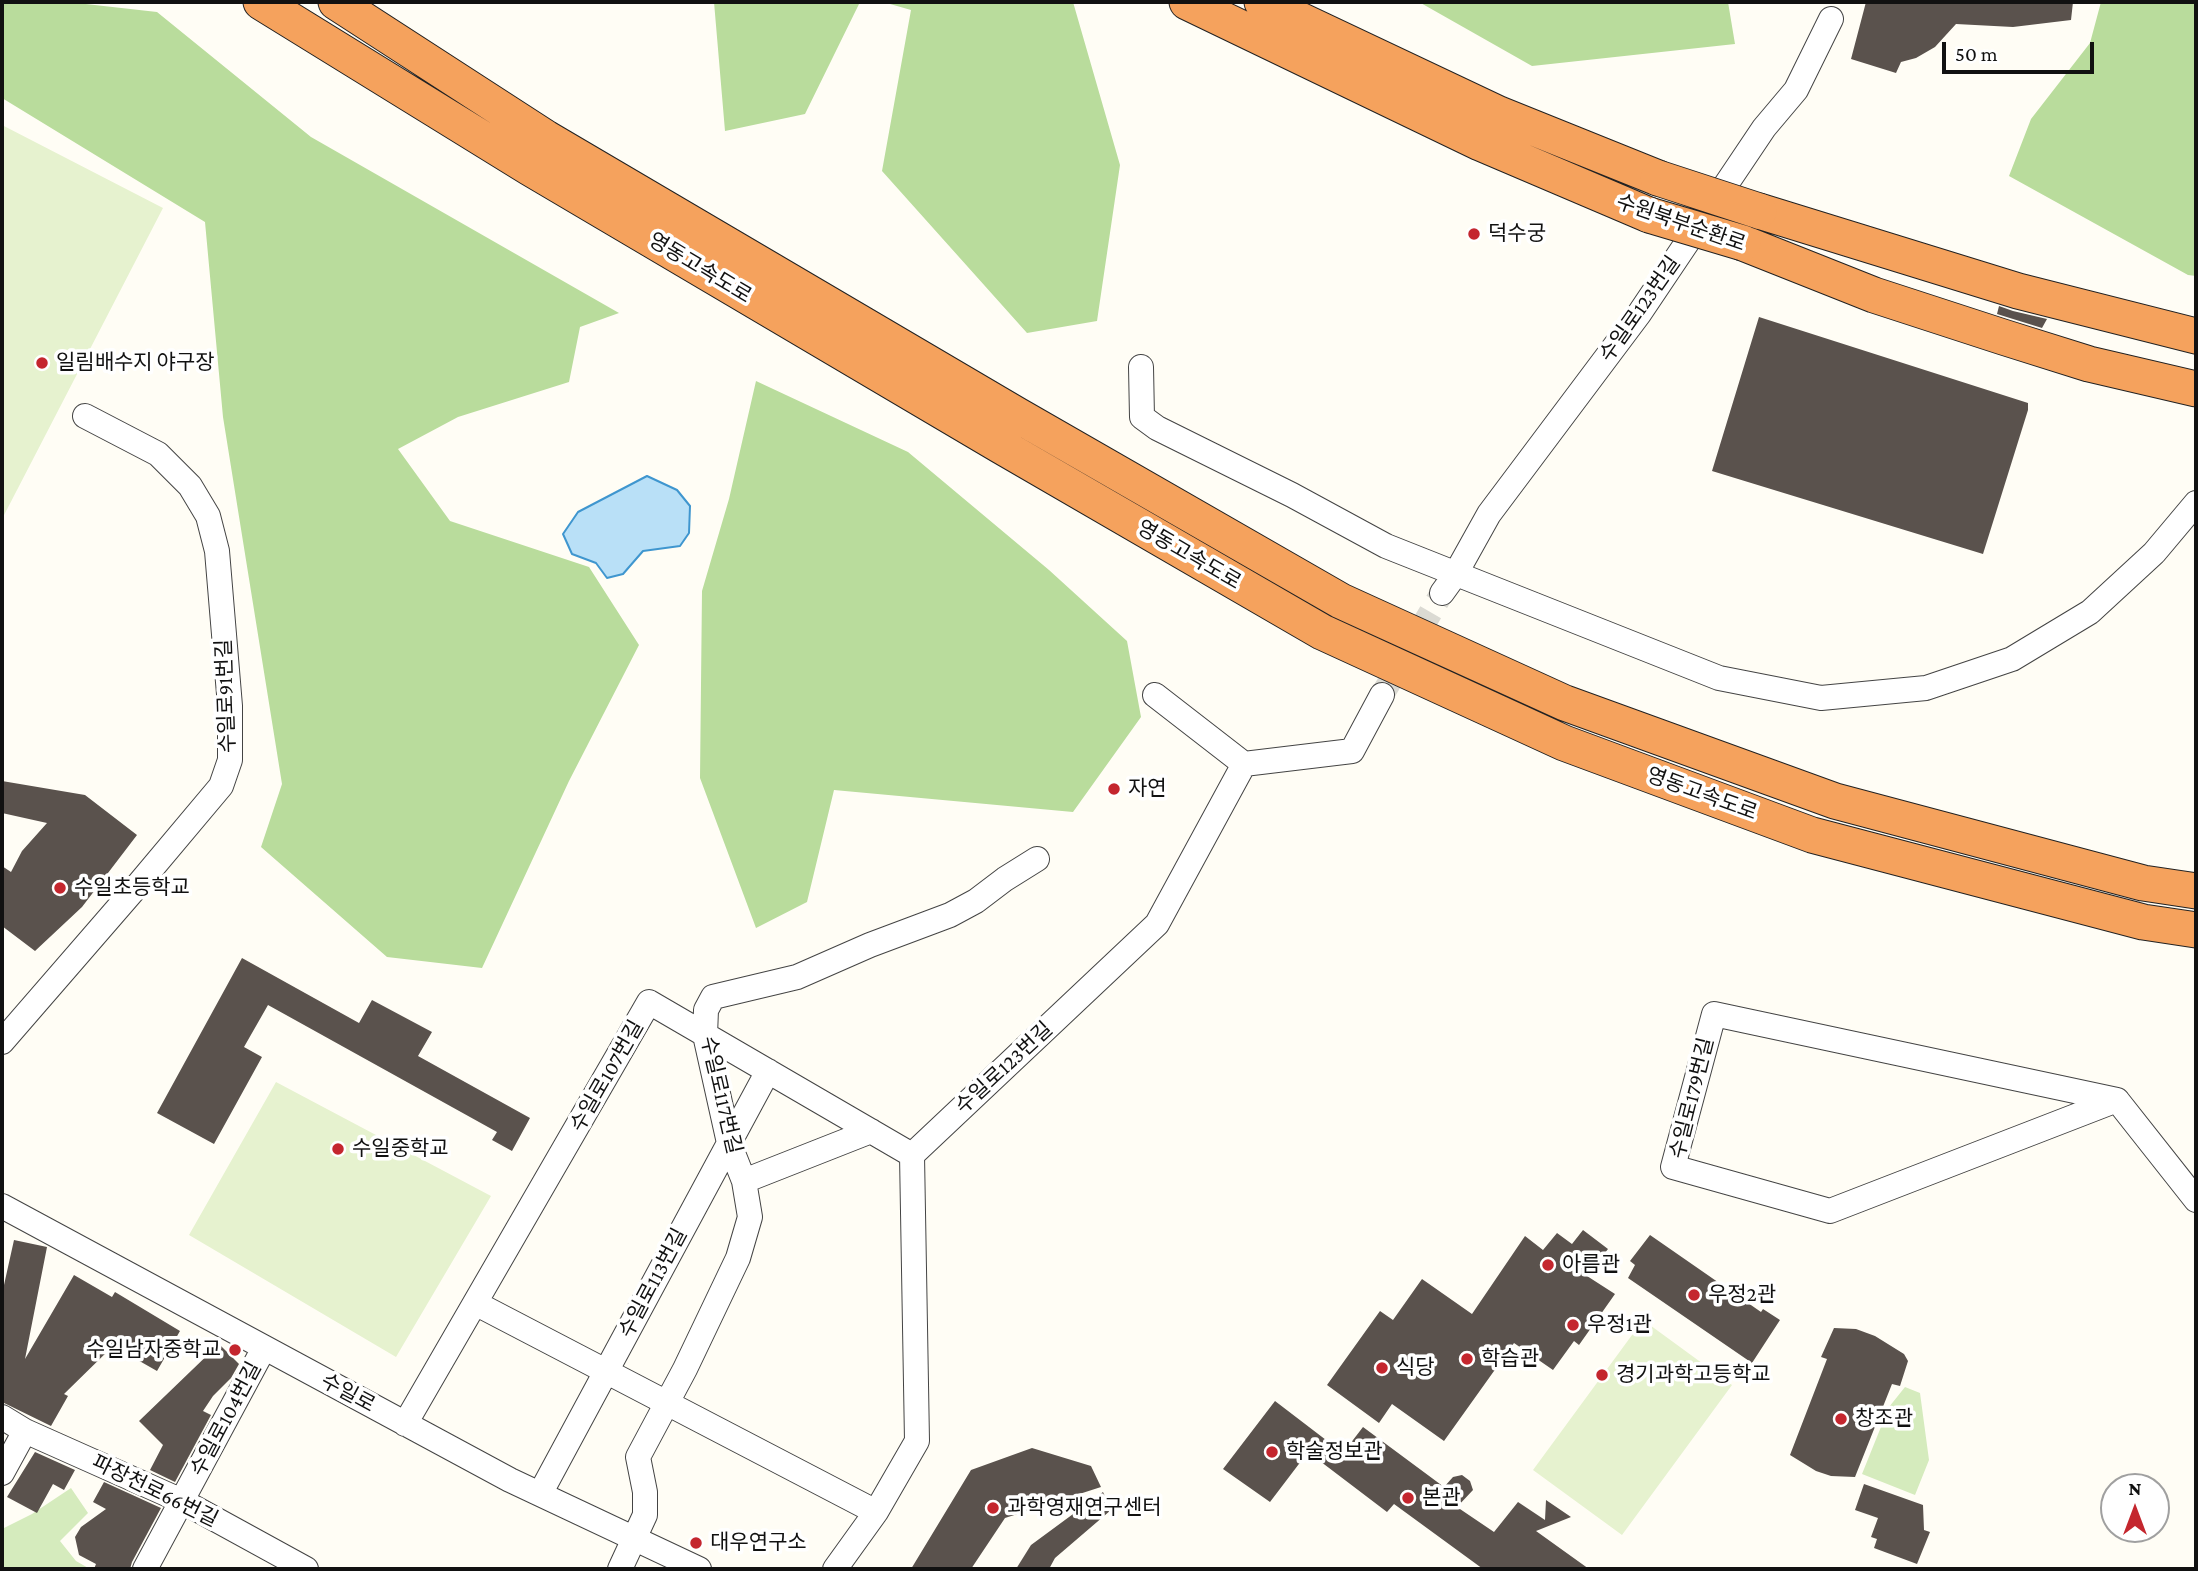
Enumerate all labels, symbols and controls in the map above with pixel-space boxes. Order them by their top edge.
scale bar [1946,28,2098,72]
text: 50 m [1955,42,1998,66]
street label: 수원북부순환로 [1613,189,1749,257]
place label: 덕수궁 [1488,221,1546,247]
marker: 덕수궁 [1466,226,1482,242]
street label: 영동고속도로 [644,227,756,309]
street label: 수일로123번길 [1594,251,1686,367]
place label: 일림배수지 야구장 [56,350,214,376]
marker: 일림배수지 야구장 [34,355,50,371]
street label: 영동고속도로 [1133,515,1245,595]
street label: 수일로91번길 [211,638,241,754]
street label: 영동고속도로 [1643,762,1761,826]
place label: 자연 [1128,776,1167,802]
marker: 자연 [1106,781,1122,797]
place label: 수일초등학교 [74,875,190,901]
marker: 수일초등학교 [52,880,68,896]
street label: 수일로107번길 [565,1016,649,1136]
street label: 수일로123번길 [950,1017,1058,1119]
street label: 수일로117번길 [695,1034,747,1156]
street label: 수일로179번길 [1665,1035,1719,1161]
place label: 수일중학교 [352,1136,449,1162]
marker: 수일중학교 [330,1141,346,1157]
street label: 수일로113번길 [614,1224,692,1342]
place label: 아름관 [1562,1252,1620,1278]
marker: 아름관 [1540,1257,1556,1273]
place label: 우정2관 [1708,1282,1776,1308]
marker: 우정2관 [1686,1287,1702,1303]
place label: 우정1관 [1587,1312,1652,1338]
marker: 우정1관 [1565,1317,1581,1333]
place label: 수일남자중학교 [86,1337,221,1363]
marker: 수일남자중학교 [227,1342,243,1358]
place label: 학습관 [1481,1346,1539,1372]
marker: 학습관 [1459,1351,1475,1367]
place label: 식당 [1396,1355,1435,1381]
street label: 수일로104번길 [185,1357,267,1481]
marker: 식당 [1374,1360,1390,1376]
place label: 경기과학고등학교 [1616,1362,1771,1388]
marker: 경기과학고등학교 [1594,1367,1610,1383]
street label: 수일로 [316,1368,380,1418]
place label: 창조관 [1855,1406,1913,1432]
marker: 창조관 [1833,1411,1849,1427]
place label: 학술정보관 [1286,1439,1383,1465]
marker: 학술정보관 [1264,1444,1280,1460]
street label: 파장천로66번길 [88,1450,222,1532]
north arrow [2100,1473,2170,1543]
text: N [2129,1478,2141,1499]
place label: 본관 [1422,1485,1461,1511]
marker: 본관 [1400,1490,1416,1506]
place label: 과학영재연구센터 [1007,1495,1162,1521]
marker: 과학영재연구센터 [985,1500,1001,1516]
place label: 대우연구소 [710,1530,807,1556]
marker: 대우연구소 [688,1535,704,1551]

